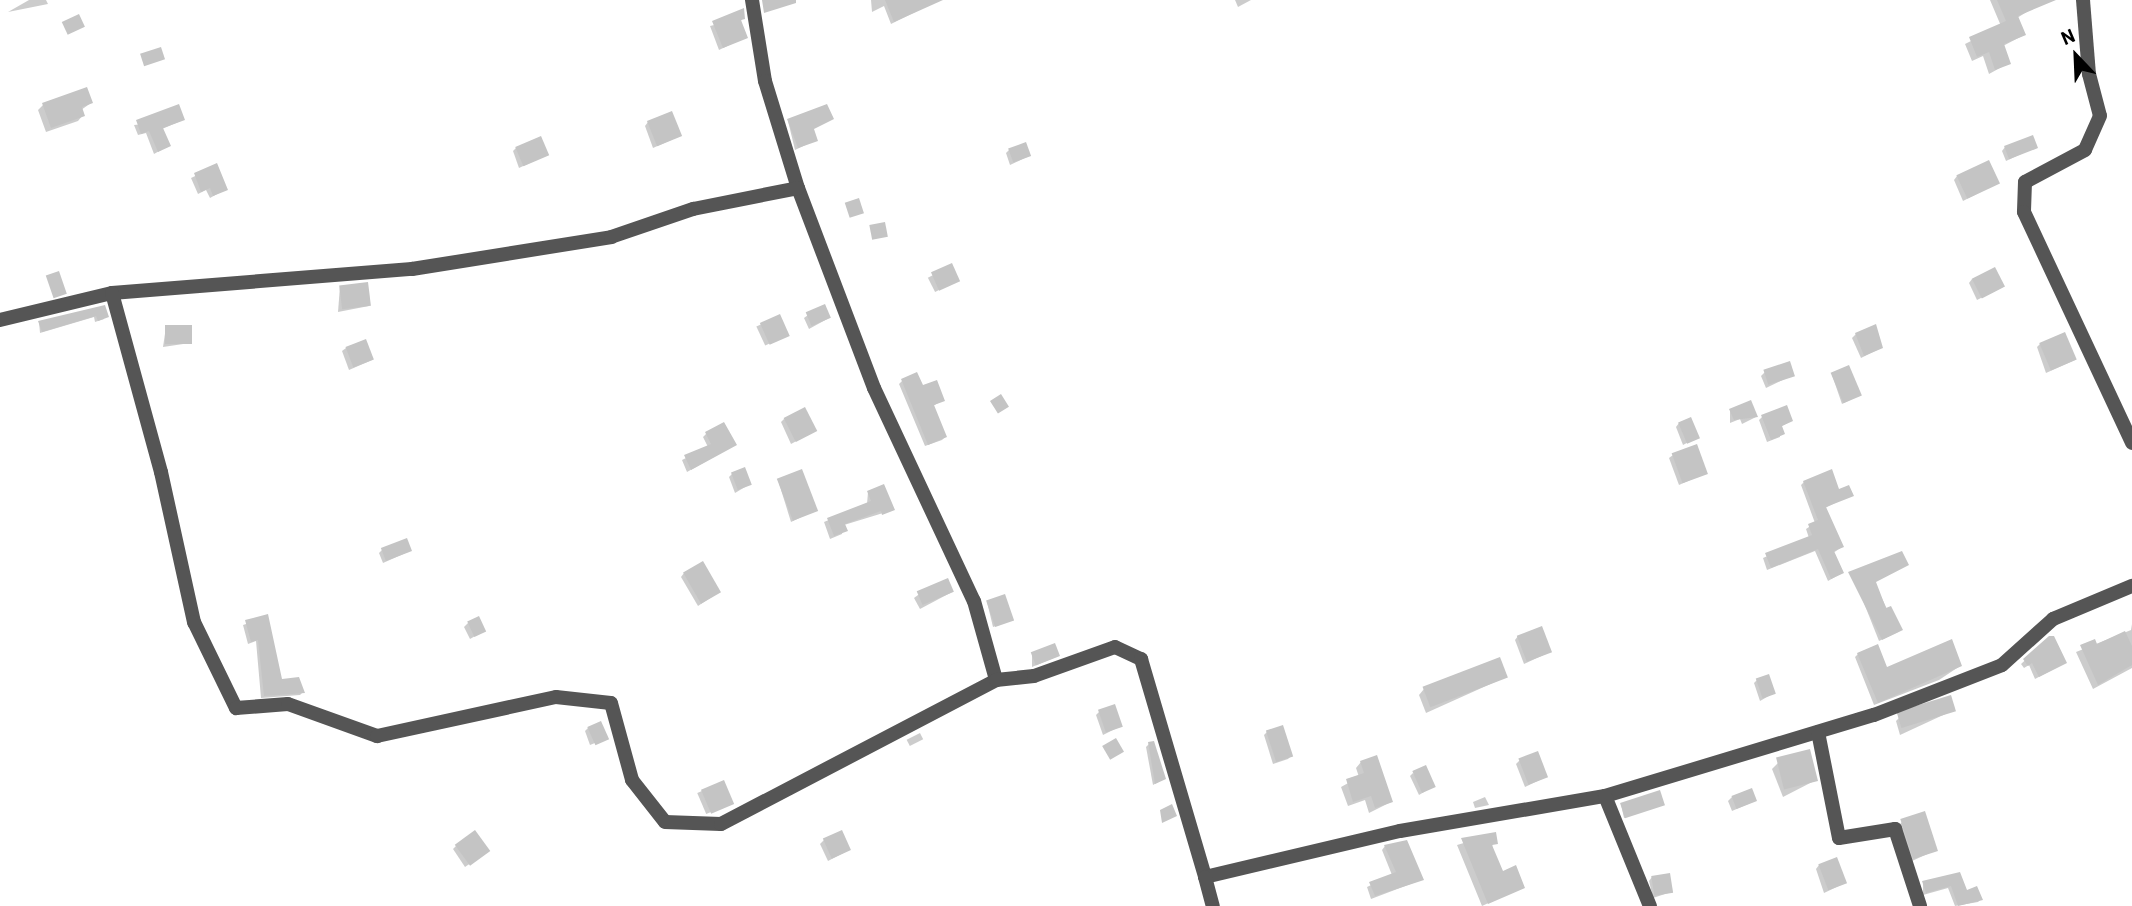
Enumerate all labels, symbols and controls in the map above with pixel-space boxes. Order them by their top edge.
north arrow [2041,21,2111,91]
text: N [2057,23,2078,49]

